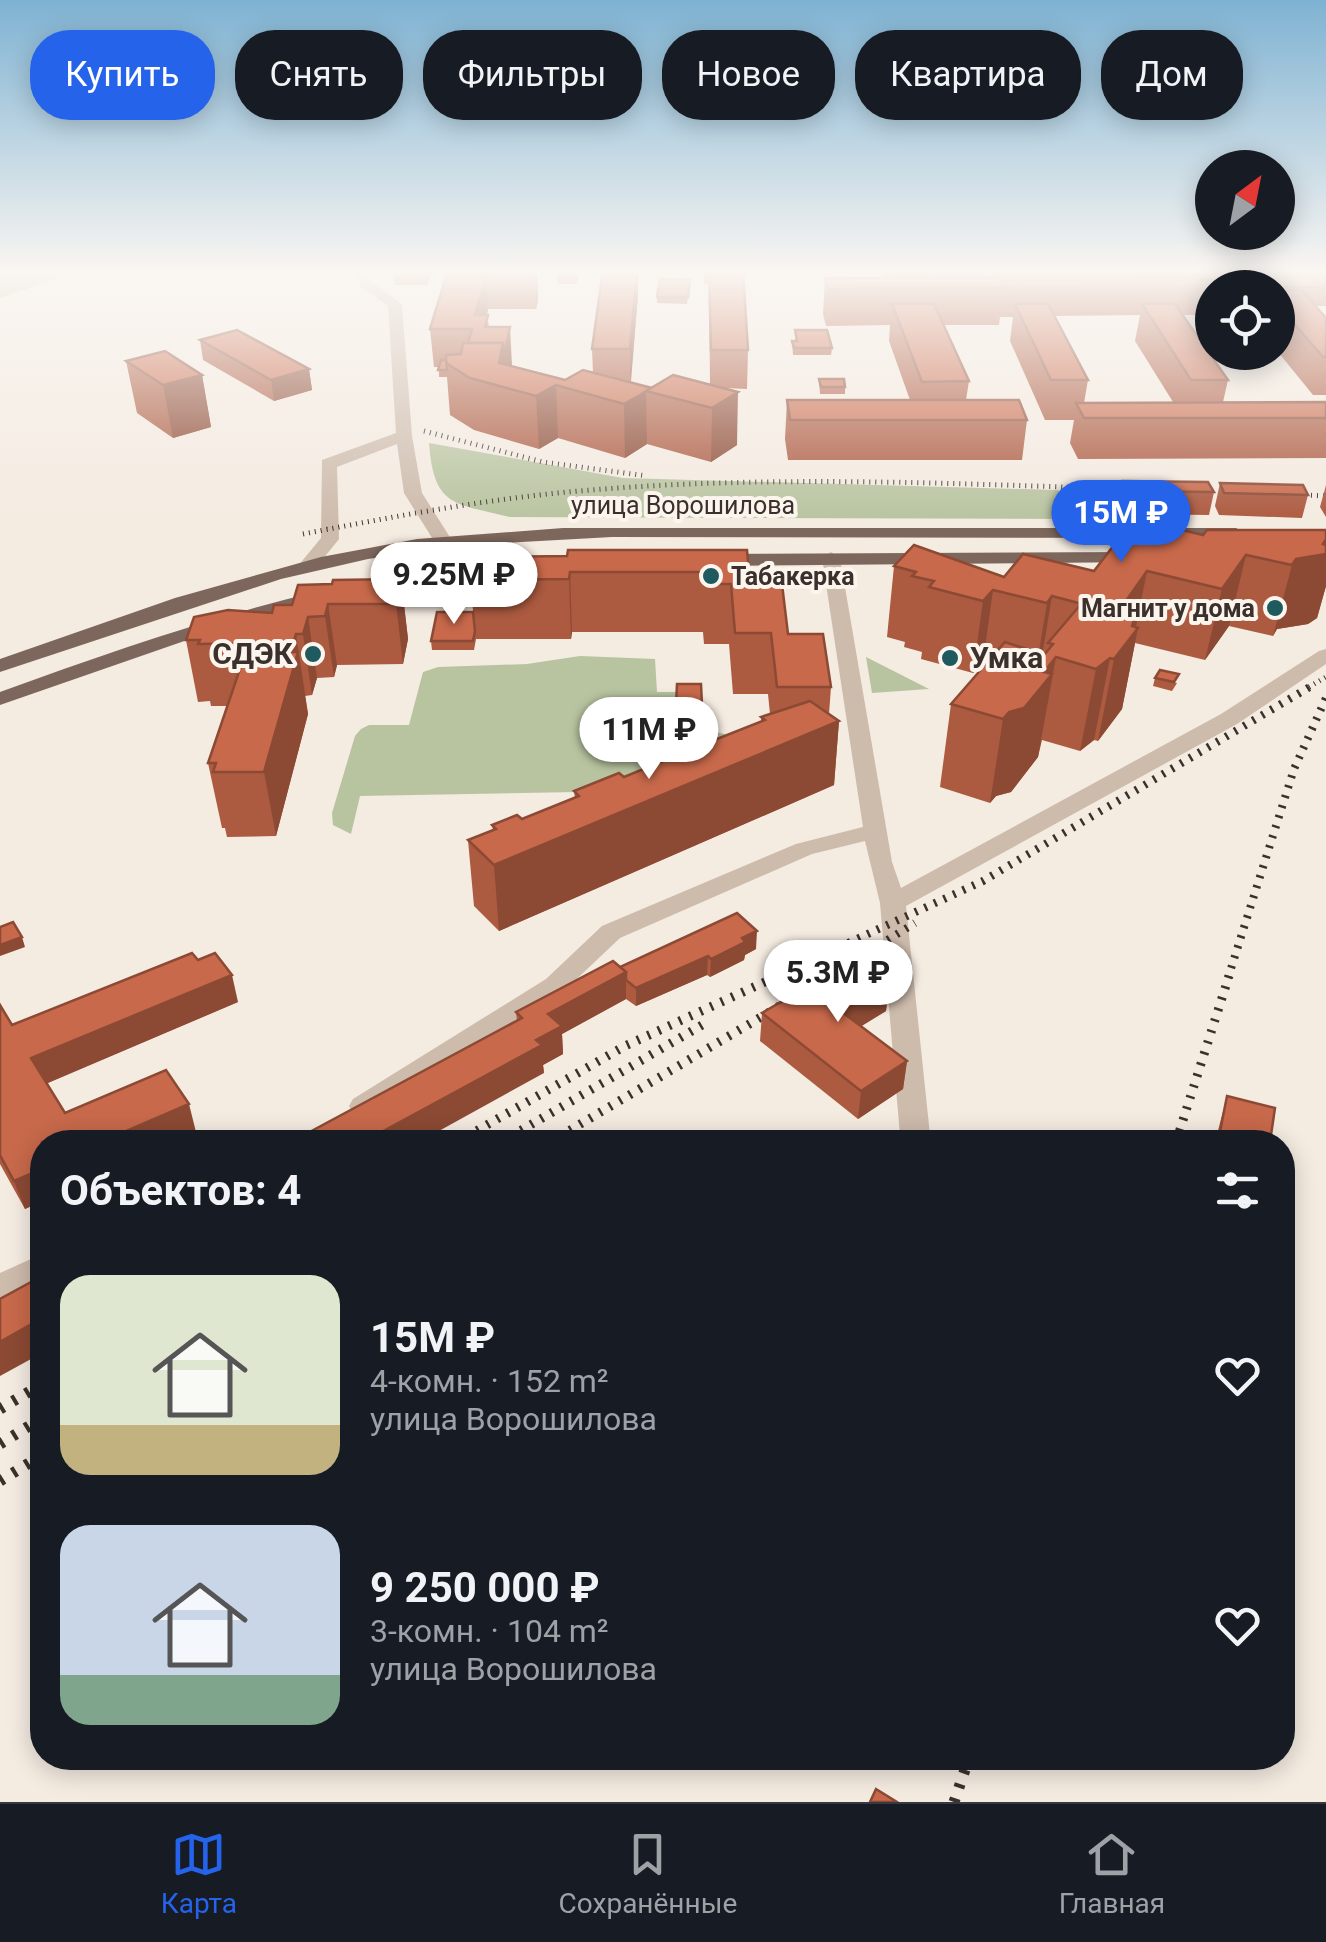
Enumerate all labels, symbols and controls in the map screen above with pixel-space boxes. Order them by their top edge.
chip: Купить [30,30,215,120]
chip: Снять [235,30,403,120]
chip: Фильтры [423,30,642,120]
chip: Новое [662,30,835,120]
chip: Квартира [855,30,1081,120]
chip: Дом [1101,30,1243,120]
north arrow [1195,150,1295,250]
map controls [1195,150,1295,370]
button: locate [1195,270,1295,370]
pin: 15M ₽ [1051,480,1191,565]
street label: улица Ворошилова [571,491,795,520]
text: 15M ₽ [1073,493,1169,531]
pin: 9.25M ₽ [362,542,546,627]
text: 9.25M ₽ [393,555,515,593]
place label: Табакерка [731,562,855,591]
marker: Табакерка [700,565,722,587]
place label: Магнит у дома [1081,594,1255,623]
marker: Магнит у дома [1264,597,1286,619]
place label: СДЭК [212,636,294,671]
place label: Умка [970,640,1043,675]
marker: СДЭК [302,643,324,665]
marker: Умка [939,647,961,669]
pin: 11M ₽ [579,697,719,782]
text: 11M ₽ [601,710,697,748]
pin: 5.3M ₽ [757,940,919,1025]
text: 5.3M ₽ [786,953,890,991]
icon: filters [1210,1163,1265,1218]
text: Объектов: 4 [60,1166,301,1215]
text: 15M ₽ [370,1313,495,1362]
icon: home [140,1315,260,1435]
icon: heart [1210,1348,1265,1403]
text: 4-комн. · 152 m² [370,1362,609,1400]
text: улица Ворошилова [370,1400,657,1438]
text: 9 250 000 ₽ [370,1563,600,1612]
icon: home [140,1565,260,1685]
icon: heart [1210,1598,1265,1653]
text: 3-комн. · 104 m² [370,1612,609,1650]
text: улица Ворошилова [370,1650,657,1688]
tab: Карта [161,1827,237,1920]
tab: Сохранённые [559,1827,737,1920]
tab: Главная [1059,1827,1165,1920]

